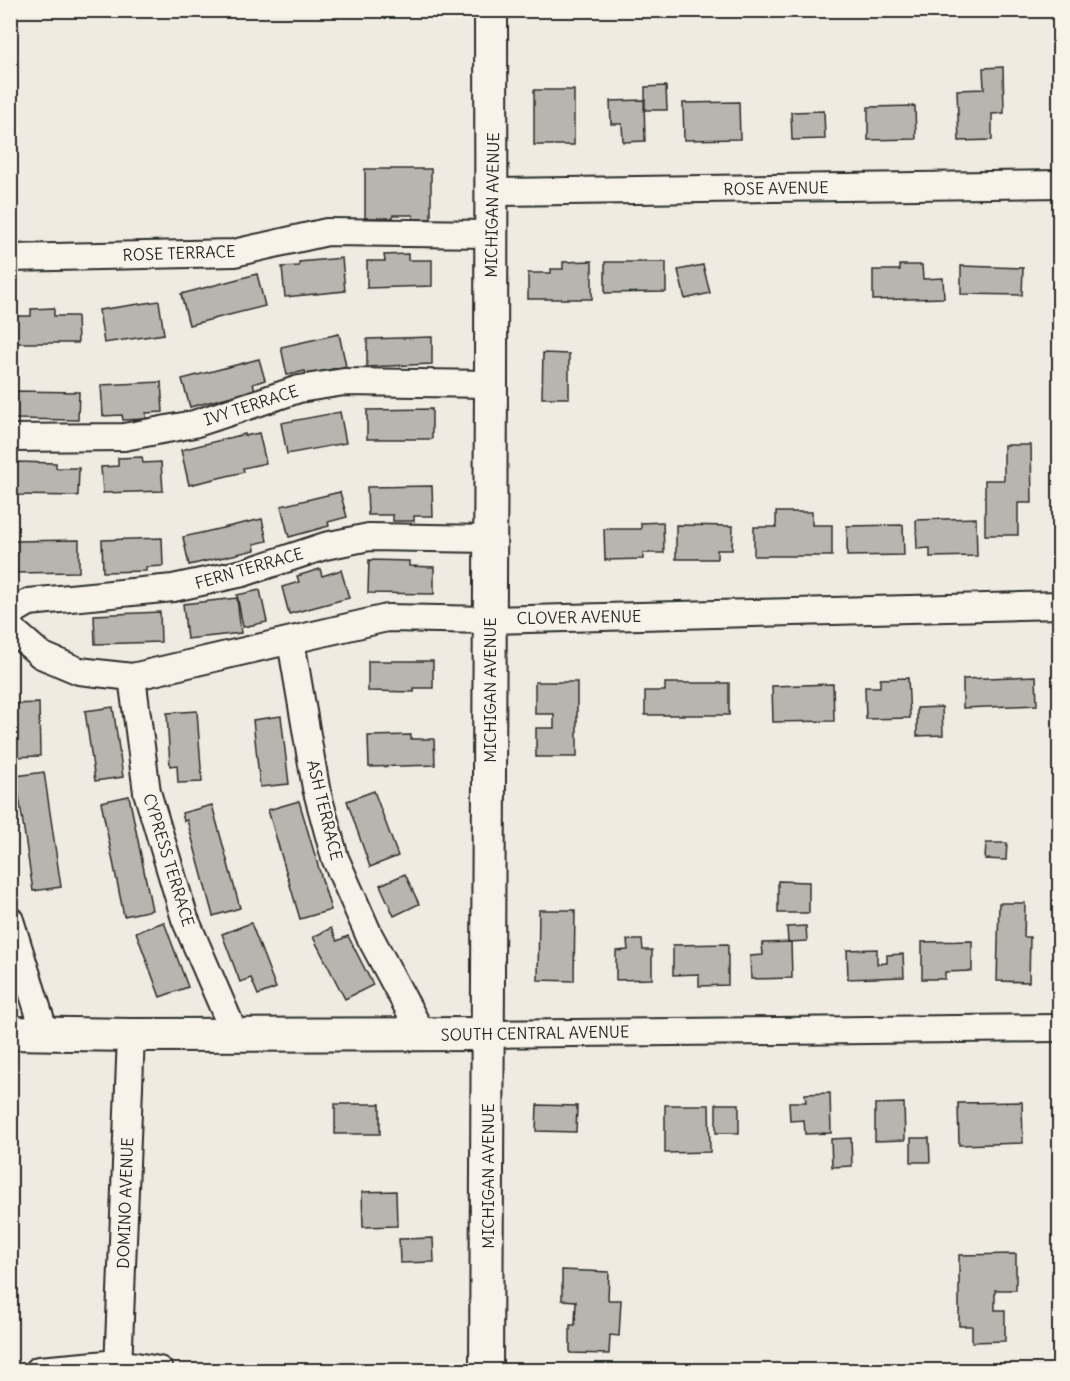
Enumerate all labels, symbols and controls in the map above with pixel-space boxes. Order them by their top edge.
street label: MICHIGAN AVENUE [481,132,503,278]
street label: ROSE AVENUE [723,177,829,199]
street label: ROSE TERRACE [122,241,236,265]
street label: IVY TERRACE [201,380,301,430]
street label: FERN TERRACE [193,543,305,593]
street label: CLOVER AVENUE [516,606,642,628]
street label: MICHIGAN AVENUE [480,617,500,763]
street label: ASH TERRACE [303,758,347,862]
street label: CYPRESS TERRACE [139,791,199,929]
street label: SOUTH CENTRAL AVENUE [441,1021,629,1045]
street label: MICHIGAN AVENUE [478,1103,498,1249]
street label: DOMINO AVENUE [113,1137,137,1269]

